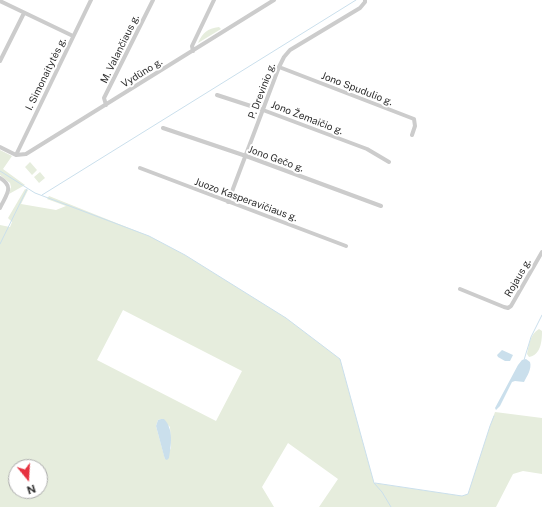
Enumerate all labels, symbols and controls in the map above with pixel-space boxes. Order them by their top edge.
street label: M. Valančiaus g. [98,13,142,85]
street label: I. Simonaitytės g. [23,36,69,112]
street label: Vydūno g. [119,56,165,90]
street label: P. Drevinio g. [246,61,278,121]
street label: Jono Spudulio g. [320,70,394,108]
street label: Jono Žemaičio g. [269,99,345,137]
street label: Jono Gečo g. [247,143,305,175]
street label: Juozo Kasperavičiaus g. [193,176,299,224]
street label: Rojaus g. [502,257,534,299]
north arrow [8,459,48,499]
text: N [25,482,37,496]

